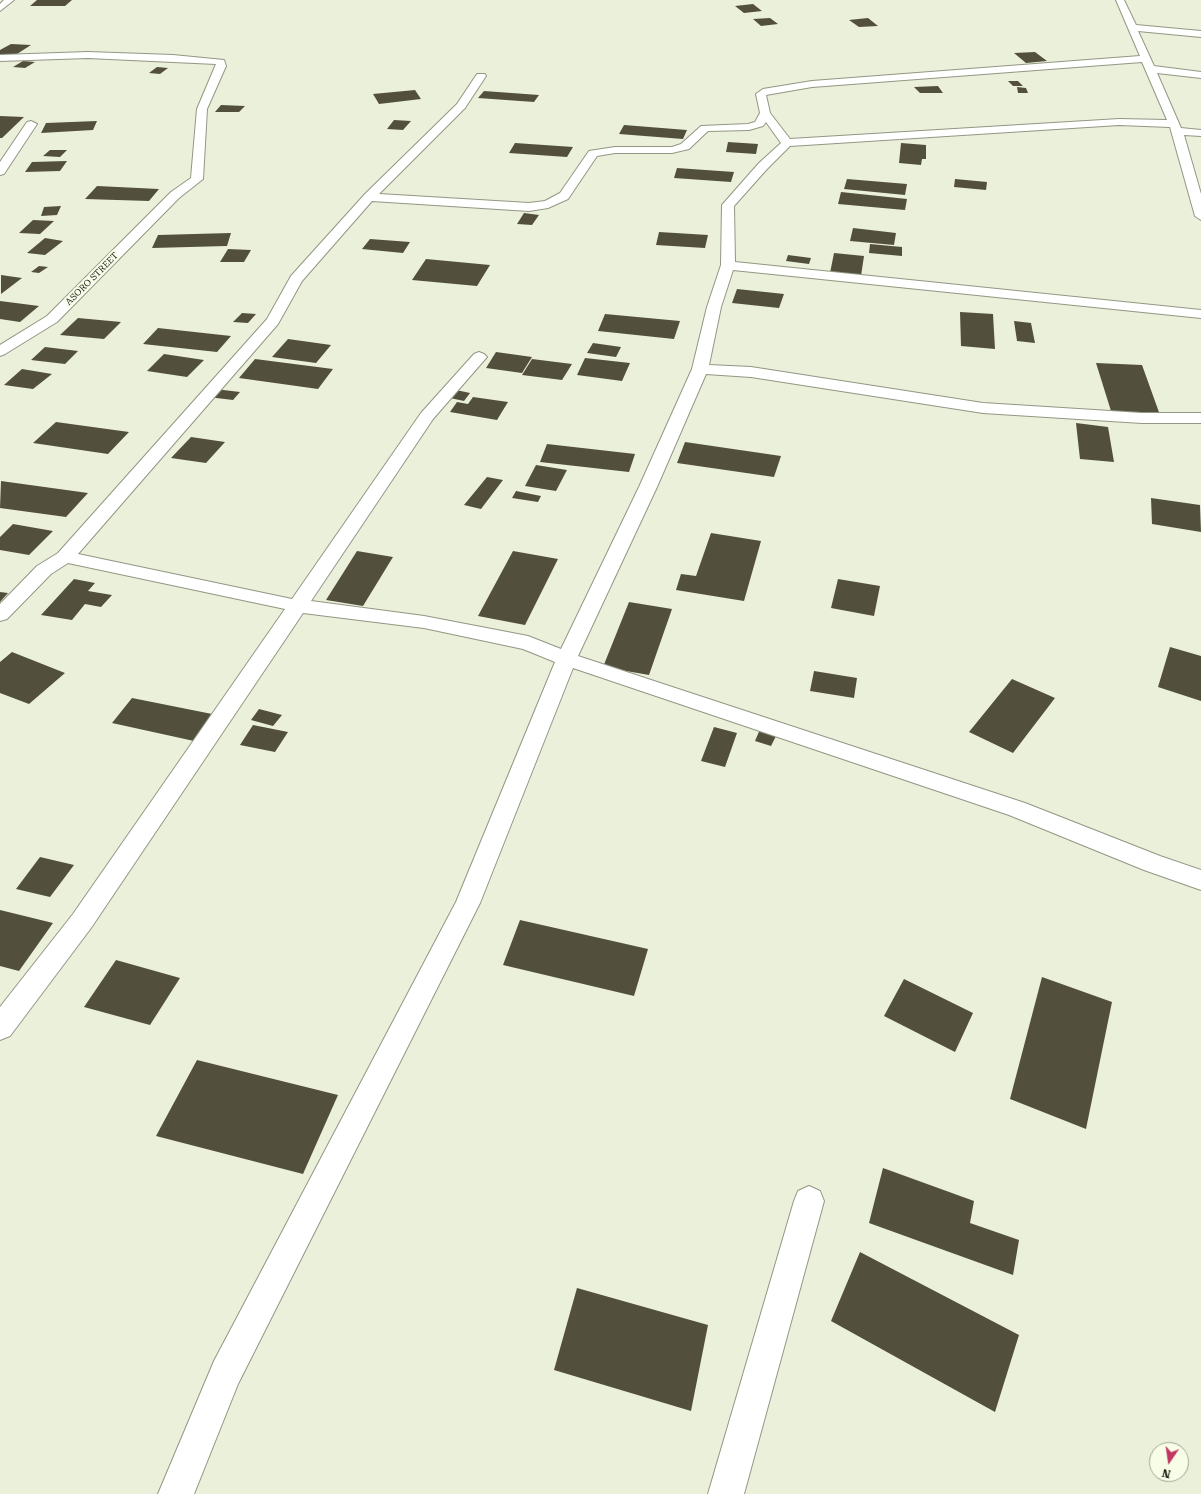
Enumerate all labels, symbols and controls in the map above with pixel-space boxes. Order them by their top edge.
street label: ASORO STREET [63,250,121,308]
north arrow [1149,1442,1189,1482]
text: N [1161,1466,1172,1480]

